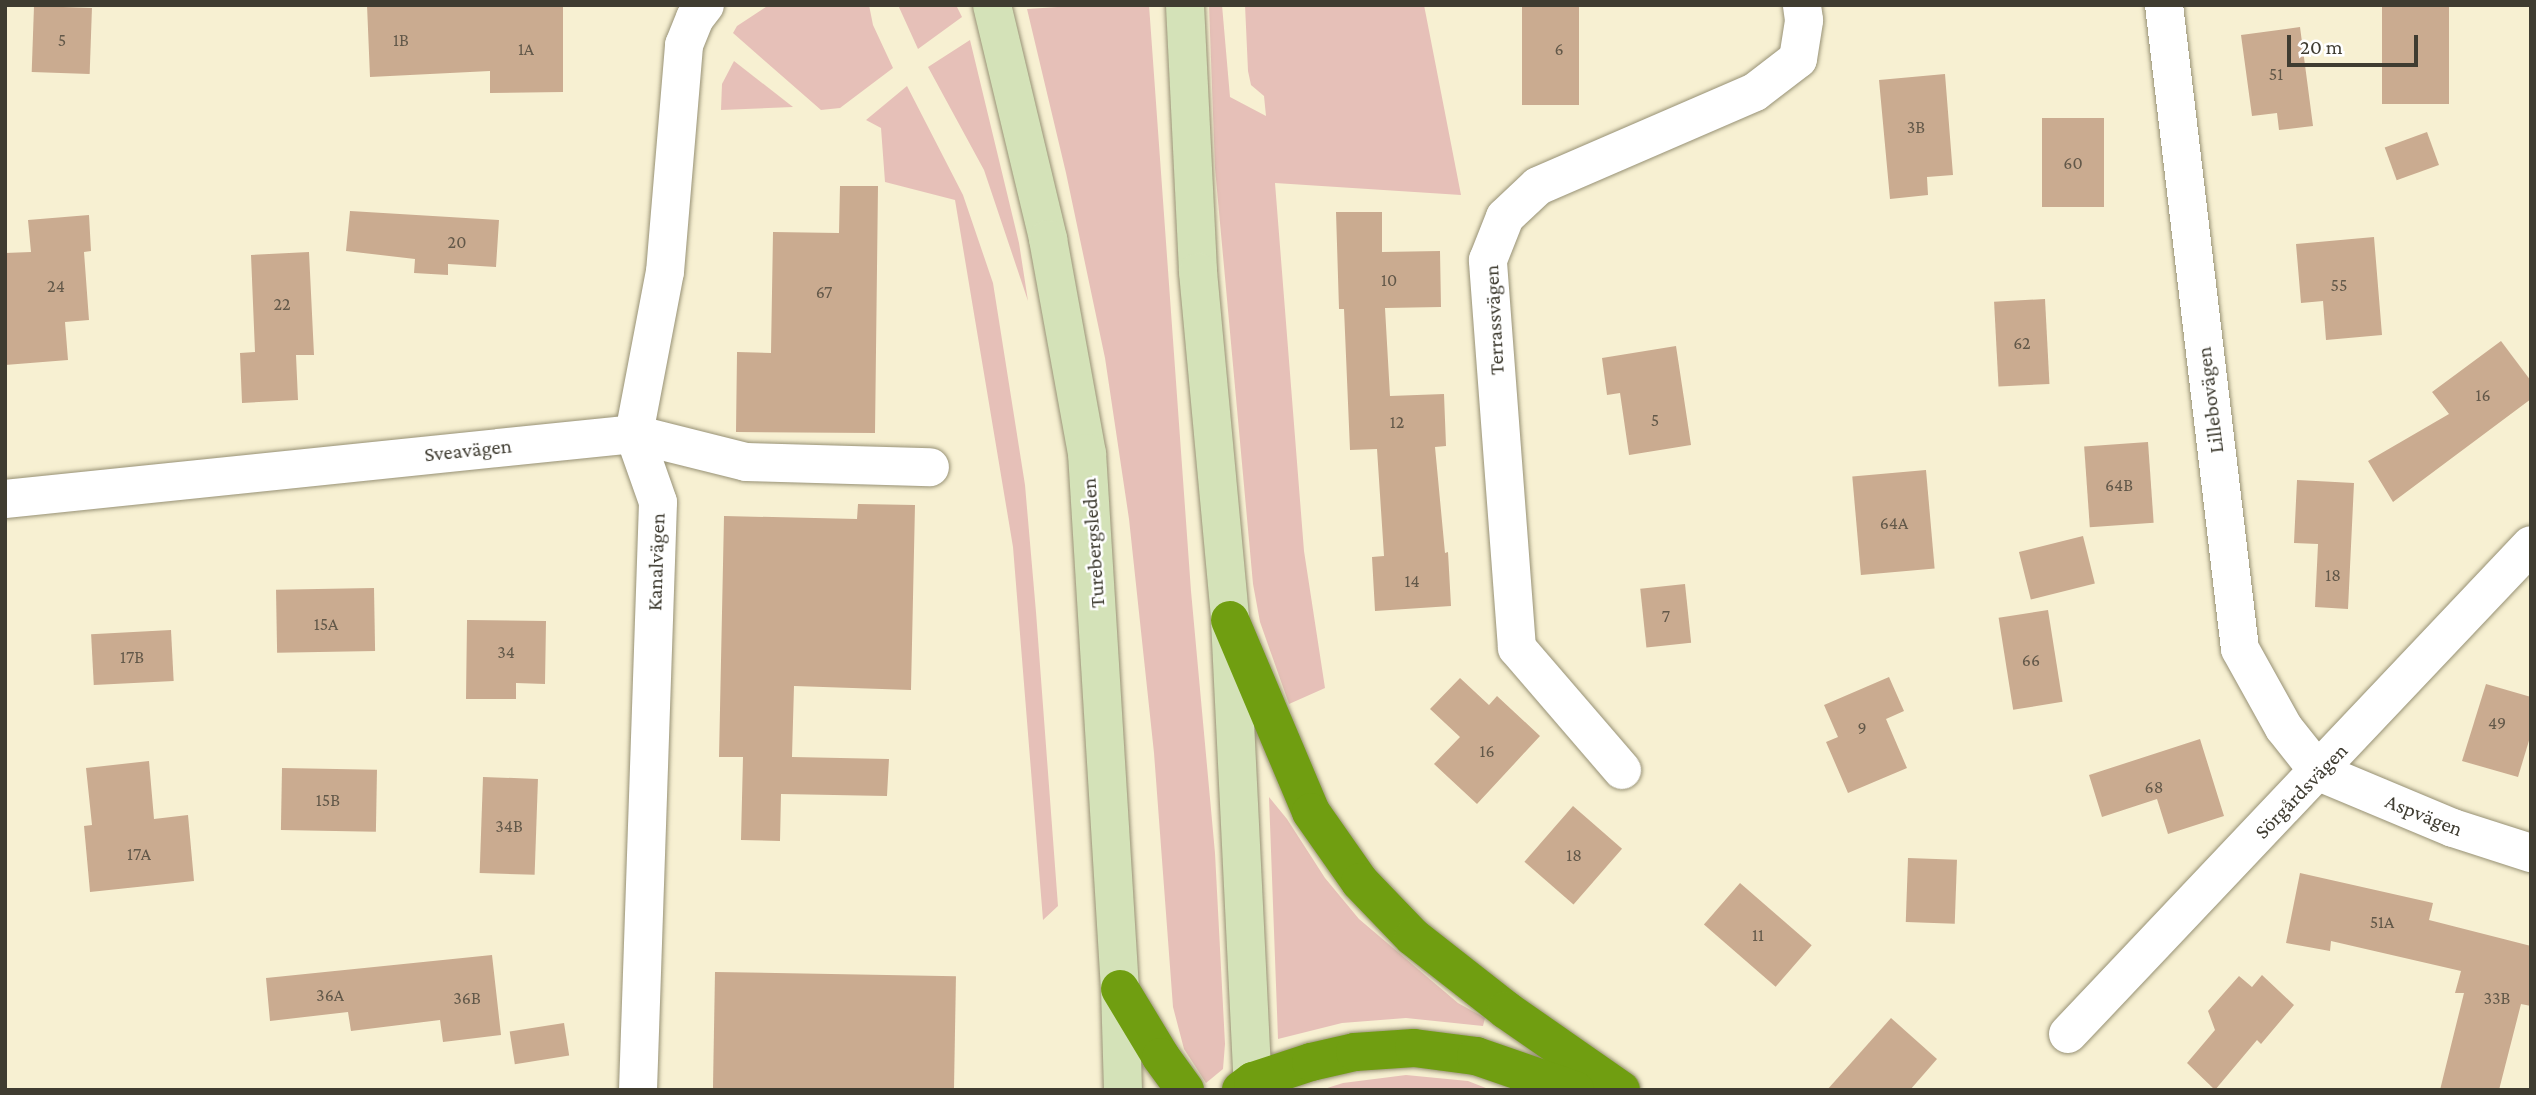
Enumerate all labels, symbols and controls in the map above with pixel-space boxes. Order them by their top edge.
scale bar [2291,21,2422,65]
house number: 5 [58,29,66,51]
house number: 1B [393,29,409,51]
text: 20 m [2300,35,2343,59]
house number: 1A [518,38,534,60]
house number: 6 [1554,38,1564,60]
house number: 51 [2269,63,2283,85]
house number: 3B [1907,116,1925,138]
house number: 60 [2063,152,2083,174]
house number: 20 [448,231,466,253]
street label: Terrassvägen [1479,264,1509,376]
house number: 10 [1381,269,1397,291]
house number: 55 [2331,274,2347,296]
house number: 24 [47,275,65,297]
house number: 67 [816,281,832,303]
house number: 22 [273,293,291,315]
house number: 62 [2013,332,2031,354]
street label: Lillebovägen [2191,345,2229,455]
house number: 16 [2475,384,2491,406]
house number: 5 [1651,409,1659,431]
house number: 12 [1390,411,1404,433]
street label: Sveavägen [423,433,513,467]
house number: 64B [2105,474,2133,496]
street label: Turebergsleden [1076,477,1110,609]
house number: 64A [1880,512,1908,534]
street label: Kanalvägen [642,513,670,611]
house number: 18 [2325,564,2341,586]
house number: 14 [1404,570,1420,592]
house number: 7 [1662,605,1670,627]
house number: 15A [314,613,338,635]
house number: 34 [497,641,515,663]
house number: 17B [120,646,144,668]
house number: 66 [2022,649,2040,671]
house number: 49 [2488,712,2506,734]
house number: 9 [1857,717,1867,739]
street label: Sörgårdsvägen [2249,738,2353,844]
house number: 16 [1479,740,1495,762]
house number: 68 [2145,776,2163,798]
street label: Aspvägen [2382,788,2466,842]
house number: 15B [316,789,340,811]
house number: 34B [495,815,523,837]
house number: 17A [127,843,151,865]
house number: 18 [1566,844,1582,866]
house number: 51A [2370,911,2394,933]
house number: 11 [1752,924,1764,946]
house number: 36A [316,984,344,1006]
house number: 36B [453,987,481,1009]
house number: 33B [2484,987,2510,1009]

